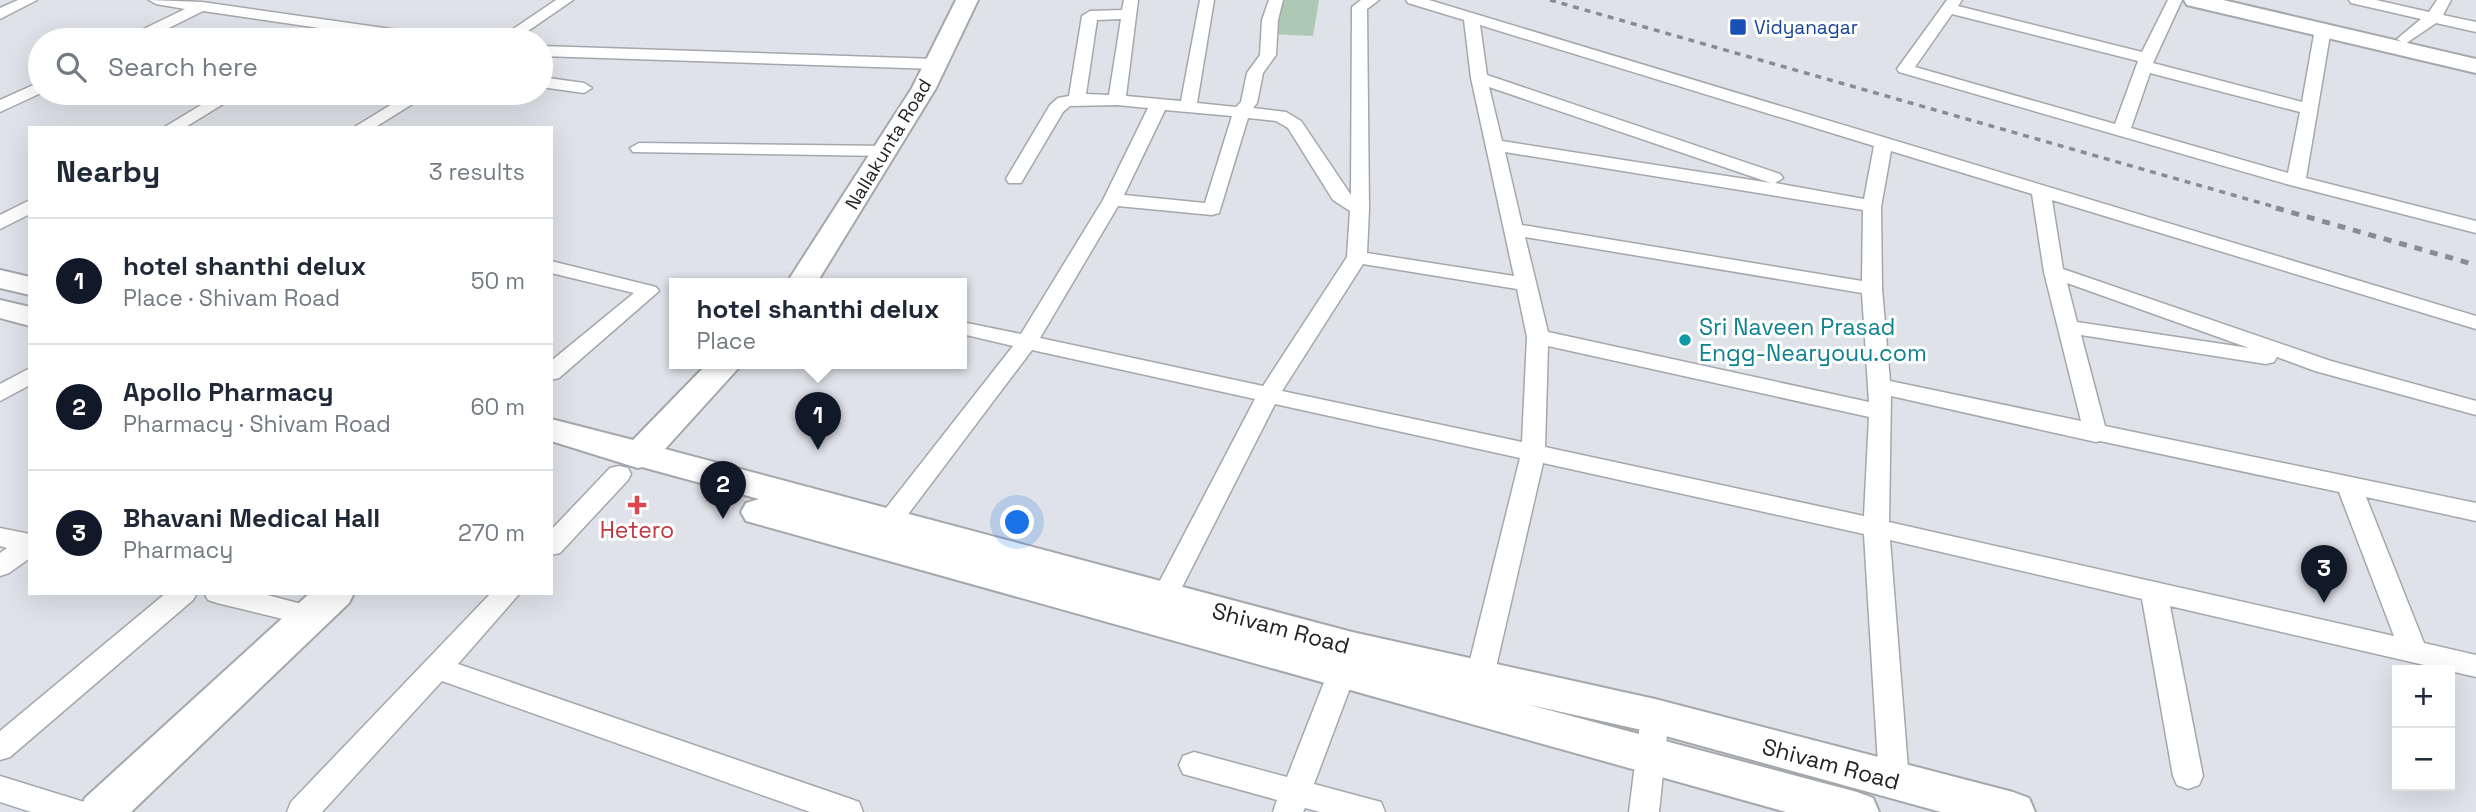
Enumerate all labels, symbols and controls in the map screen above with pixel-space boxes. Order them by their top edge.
place label: Vidyanagar [1754,15,1858,40]
marker: Vidyanagar [1728,17,1748,37]
search box [28,28,553,105]
icon: search [52,48,90,86]
text: Search here [108,50,258,84]
street label: Nallakunta Road [840,74,937,214]
text: Nearby [56,152,160,191]
text: 3 results [429,157,525,187]
text: hotel shanthi delux [123,249,366,283]
text: 1 [74,266,84,296]
text: 50 m [471,266,525,296]
popup [669,278,967,369]
text: Place · Shivam Road [123,283,340,313]
text: hotel shanthi delux [696,292,940,326]
place label: Sri Naveen Prasad Engg-Nearyouu.com [1699,312,1927,368]
text: Place [696,326,756,356]
marker: Sri Naveen Prasad Engg-Nearyouu.com [1677,332,1693,348]
text: Apollo Pharmacy [123,375,334,409]
text: 2 [72,392,86,422]
text: 60 m [470,392,525,422]
pin: 1 [795,392,841,450]
text: Pharmacy · Shivam Road [123,409,391,439]
pin: 2 [700,461,746,519]
marker: Hetero [629,497,645,513]
text: Bhavani Medical Hall [123,501,380,535]
your location [1000,505,1034,539]
place label: Hetero [600,515,674,545]
text: 3 [72,518,86,548]
text: 270 m [458,518,525,548]
text: Pharmacy [123,535,233,565]
pin: 3 [2301,545,2347,603]
street label: Shivam Road [1209,595,1353,661]
map controls [2392,665,2455,791]
button: + [2392,665,2455,728]
button: − [2392,728,2455,791]
street label: Shivam Road [1759,731,1903,797]

